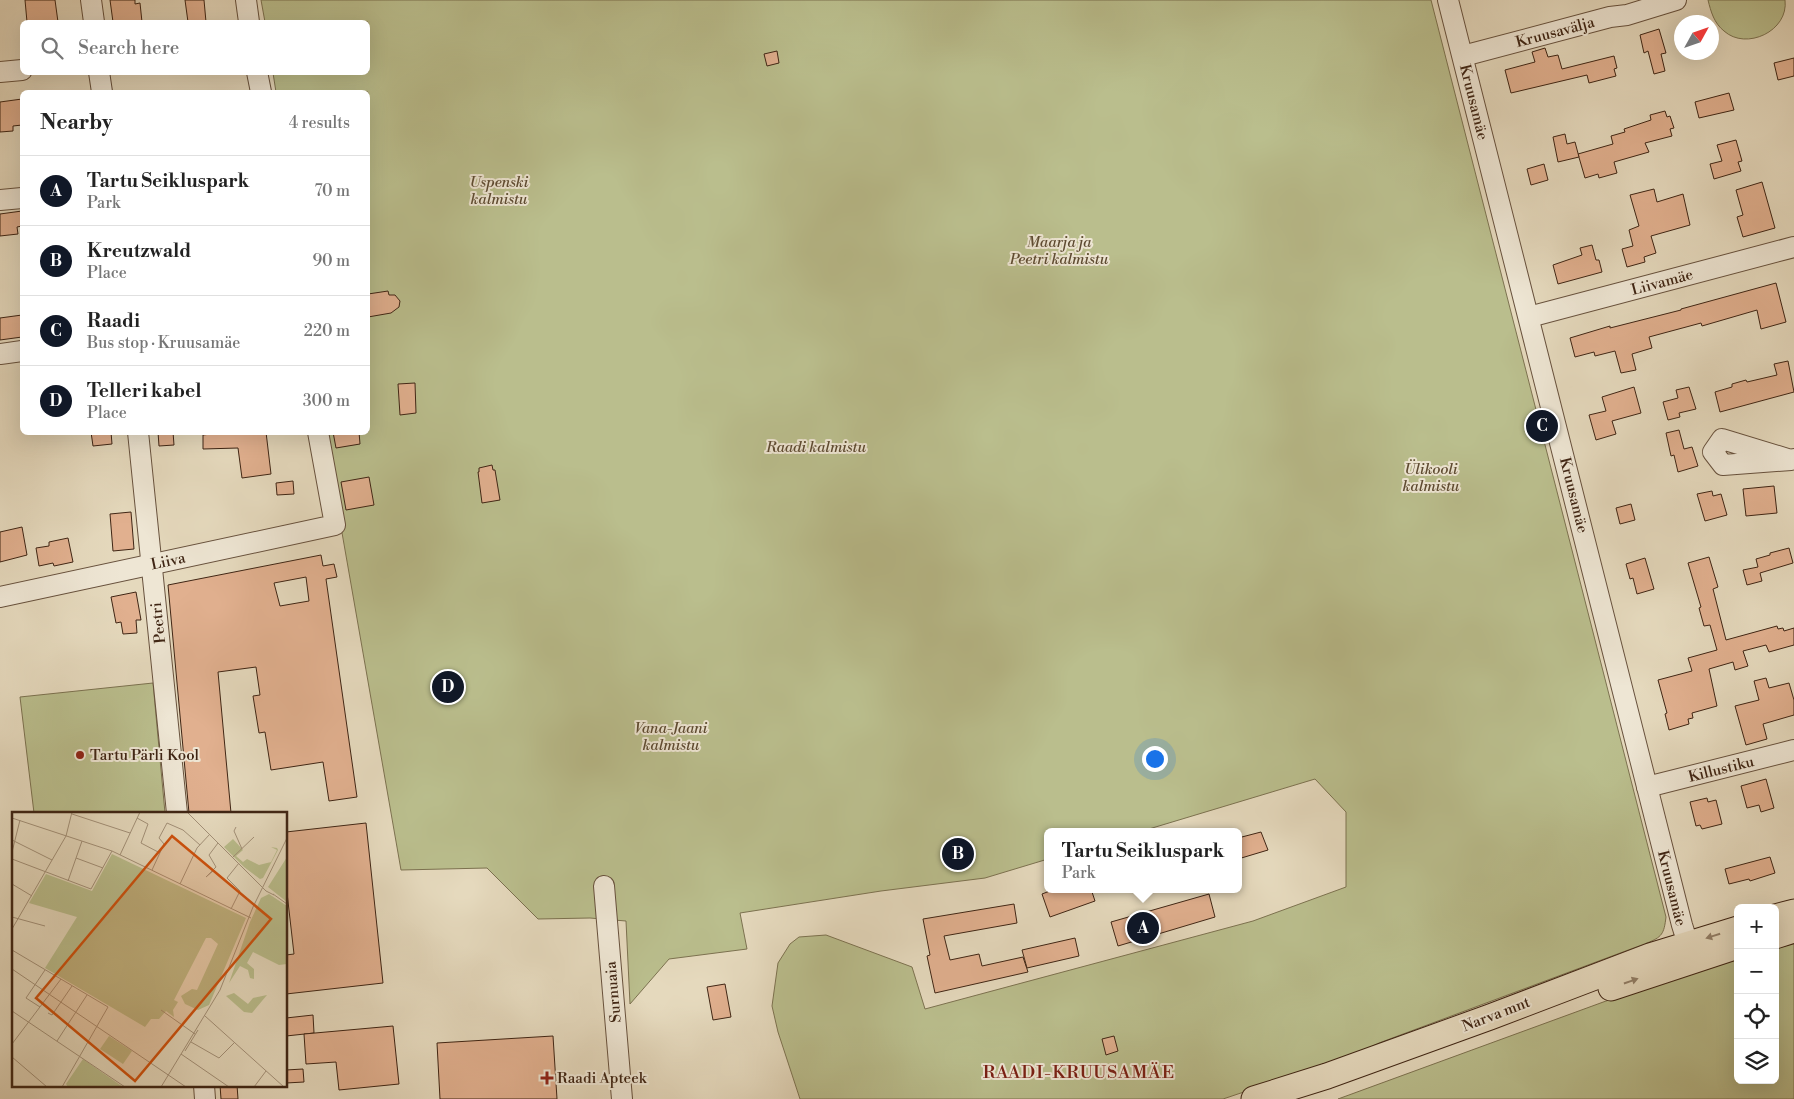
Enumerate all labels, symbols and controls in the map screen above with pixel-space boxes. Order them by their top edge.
street label: Kruusavälja [1514,13,1597,52]
north arrow [1674,15,1719,60]
search box [20,20,370,75]
icon: search [38,34,66,62]
text: Search here [78,36,179,60]
street label: Kruusamäe [1455,62,1492,142]
text: Nearby [40,110,113,136]
text: 4 results [289,113,350,133]
text: Tartu Seikluspark [87,169,249,193]
park label: Uspenski kalmistu [470,173,529,209]
text: A [50,181,62,201]
text: 70 m [314,181,350,201]
text: Park [87,193,120,213]
park label: Maarja ja Peetri kalmistu [1009,233,1109,269]
text: Kreutzwald [87,239,191,263]
text: B [50,251,62,271]
text: 90 m [312,251,350,271]
text: Place [87,263,127,283]
street label: Liivamäe [1629,265,1695,300]
text: Raadi [87,309,140,333]
text: C [50,321,62,341]
text: 220 m [304,321,350,341]
text: Bus stop · Kruusamäe [87,333,240,353]
text: Telleri kabel [87,379,201,403]
text: D [50,391,62,411]
text: 300 m [303,391,350,411]
text: Place [87,403,127,423]
pin: C [1526,407,1558,445]
park label: Raadi kalmistu [765,438,867,457]
street label: Kruusamäe [1555,455,1592,535]
park label: Ülikooli kalmistu [1403,459,1460,496]
street label: Liiva [149,548,188,574]
street label: Peetri [147,601,170,645]
pin: D [432,668,464,706]
park label: Vana-Jaani kalmistu [635,719,708,755]
place label: Tartu Pärli Kool [90,746,200,765]
your location [1142,746,1168,772]
marker: Tartu Pärli Kool [74,749,86,761]
street label: Killustiku [1686,752,1756,787]
inset map [12,812,288,1086]
popup [1044,828,1242,893]
pin: B [942,835,974,873]
text: Tartu Seikluspark [1062,839,1224,863]
street label: Kruusamäe [1653,848,1690,928]
text: Park [1062,863,1095,883]
map controls [1734,904,1779,1084]
button: + [1734,904,1779,949]
pin: A [1127,909,1159,947]
one-way arrow [1705,933,1720,941]
button: − [1734,949,1779,994]
street label: Surnuaia [601,960,626,1023]
one-way arrow [1624,977,1639,985]
street label: Narva mnt [1460,993,1533,1036]
button: locate [1734,994,1779,1039]
button: layers [1734,1039,1779,1084]
district label: RAADI-KRUUSAMÄE [983,1061,1175,1084]
place label: Raadi Apteek [557,1069,648,1088]
marker: Raadi Apteek [541,1072,553,1084]

